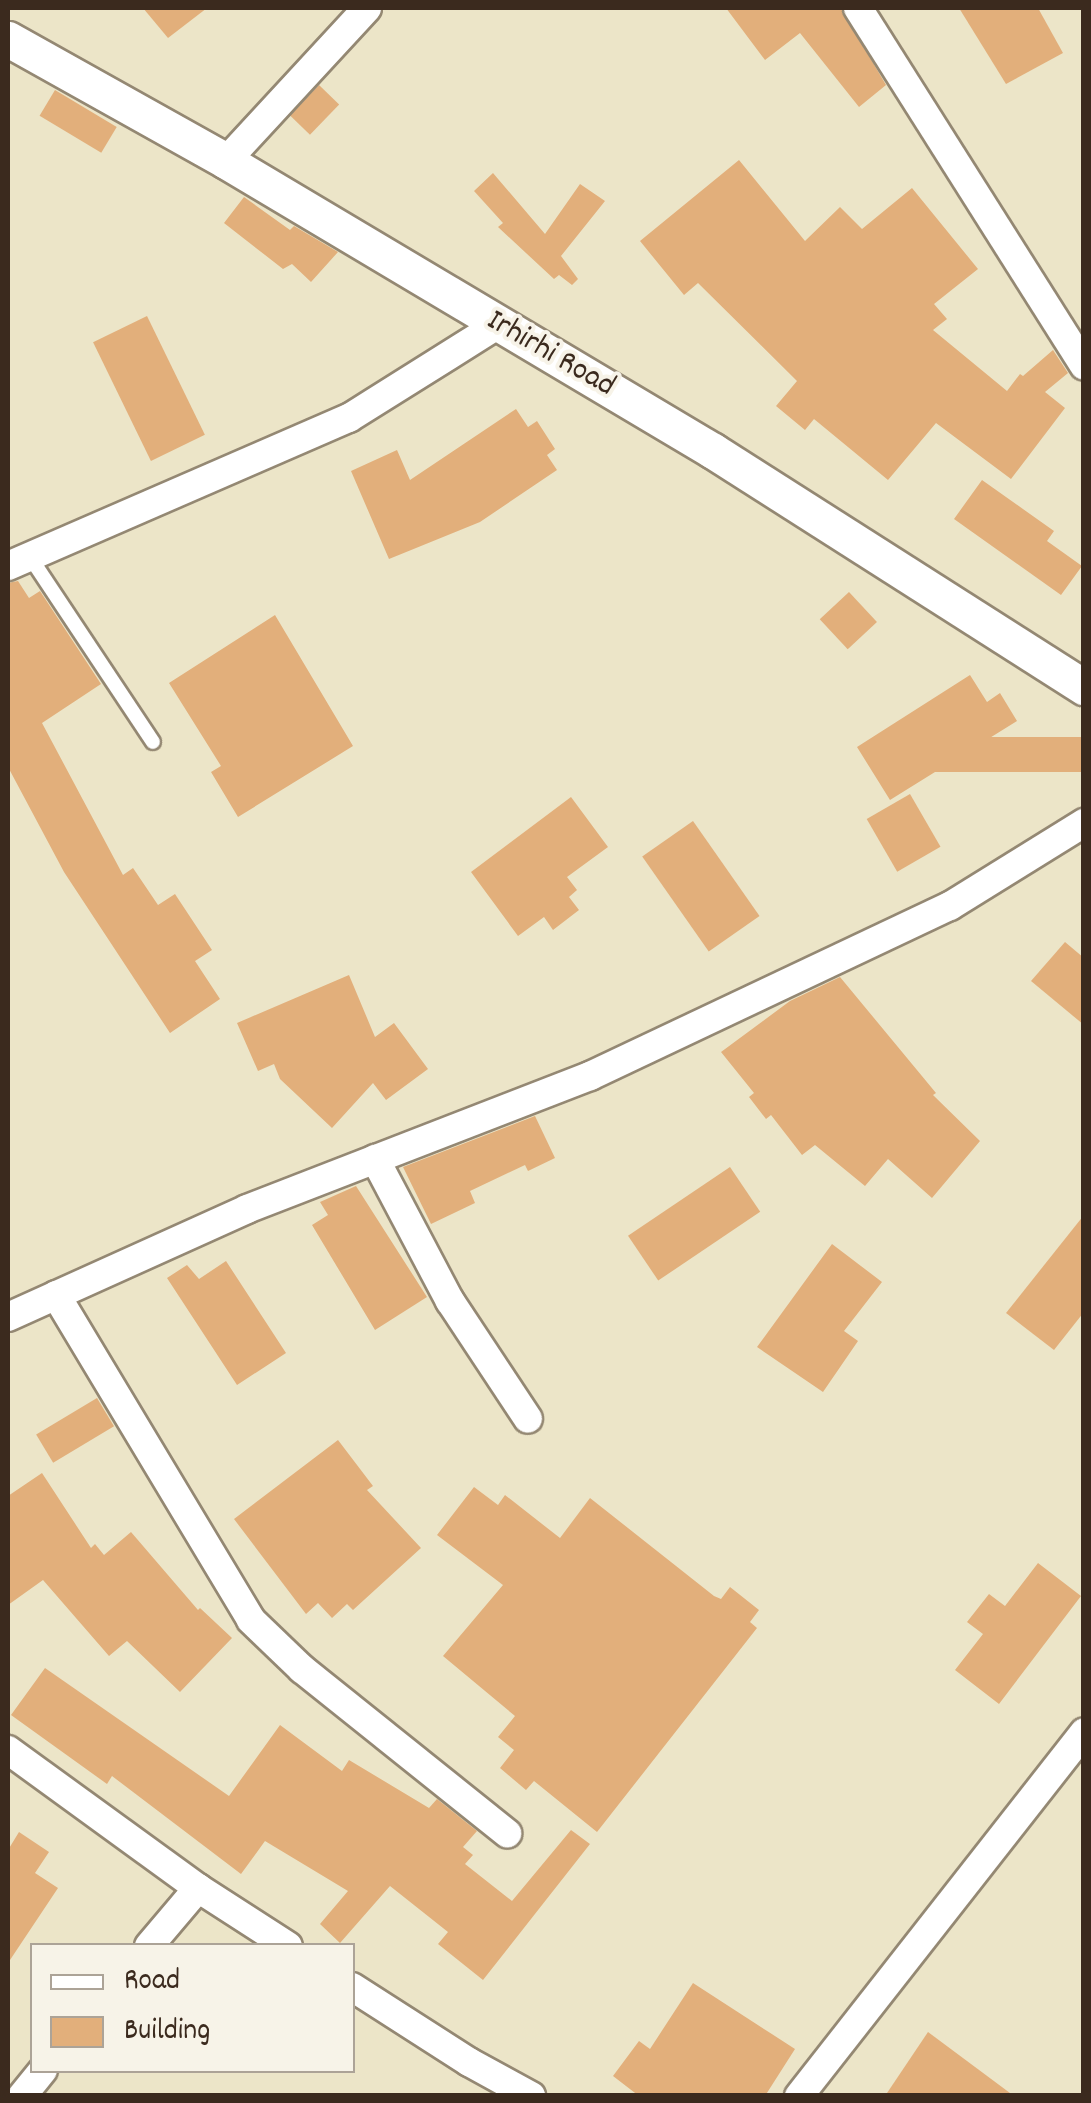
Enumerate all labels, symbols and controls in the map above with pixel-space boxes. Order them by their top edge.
street label: Irhirhi Road [479,303,621,407]
legend [30,1943,355,2073]
text: Road [124,1961,180,2004]
text: Building [124,2011,210,2054]

